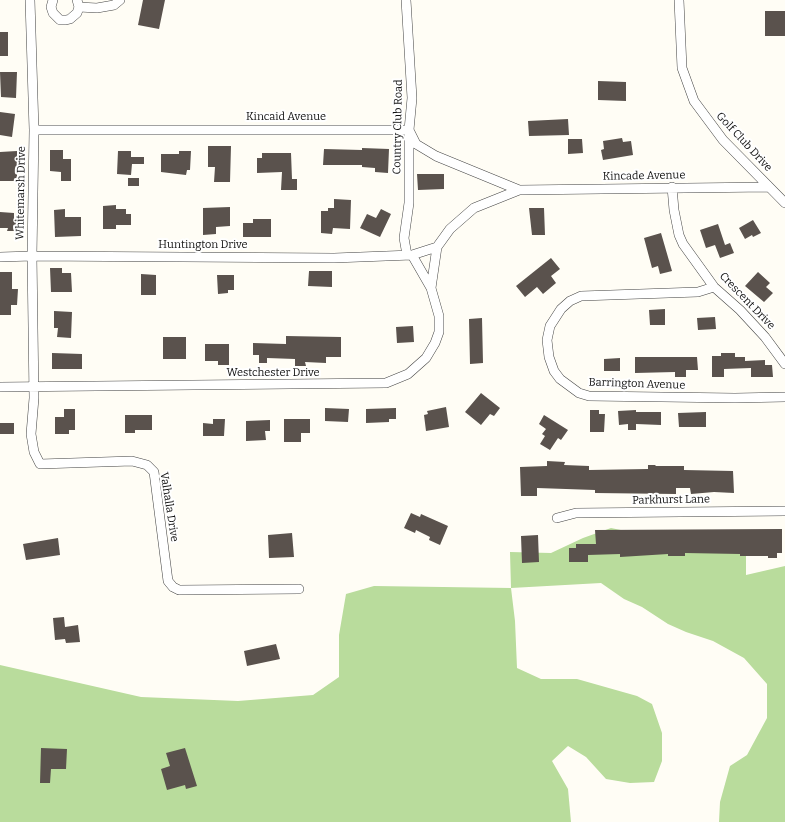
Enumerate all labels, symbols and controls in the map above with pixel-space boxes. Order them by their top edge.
street label: Country Club Road [391,79,405,175]
street label: Kincaid Avenue [246,110,326,124]
street label: Golf Club Drive [713,110,775,174]
street label: Whitemarsh Drive [14,146,28,240]
street label: Kincade Avenue [603,169,685,183]
street label: Huntington Drive [158,238,248,252]
street label: Crescent Drive [716,270,778,332]
street label: Westchester Drive [226,366,320,380]
street label: Barrington Avenue [588,376,686,392]
street label: Valhalla Drive [157,471,181,543]
street label: Parkhurst Lane [632,493,710,507]

